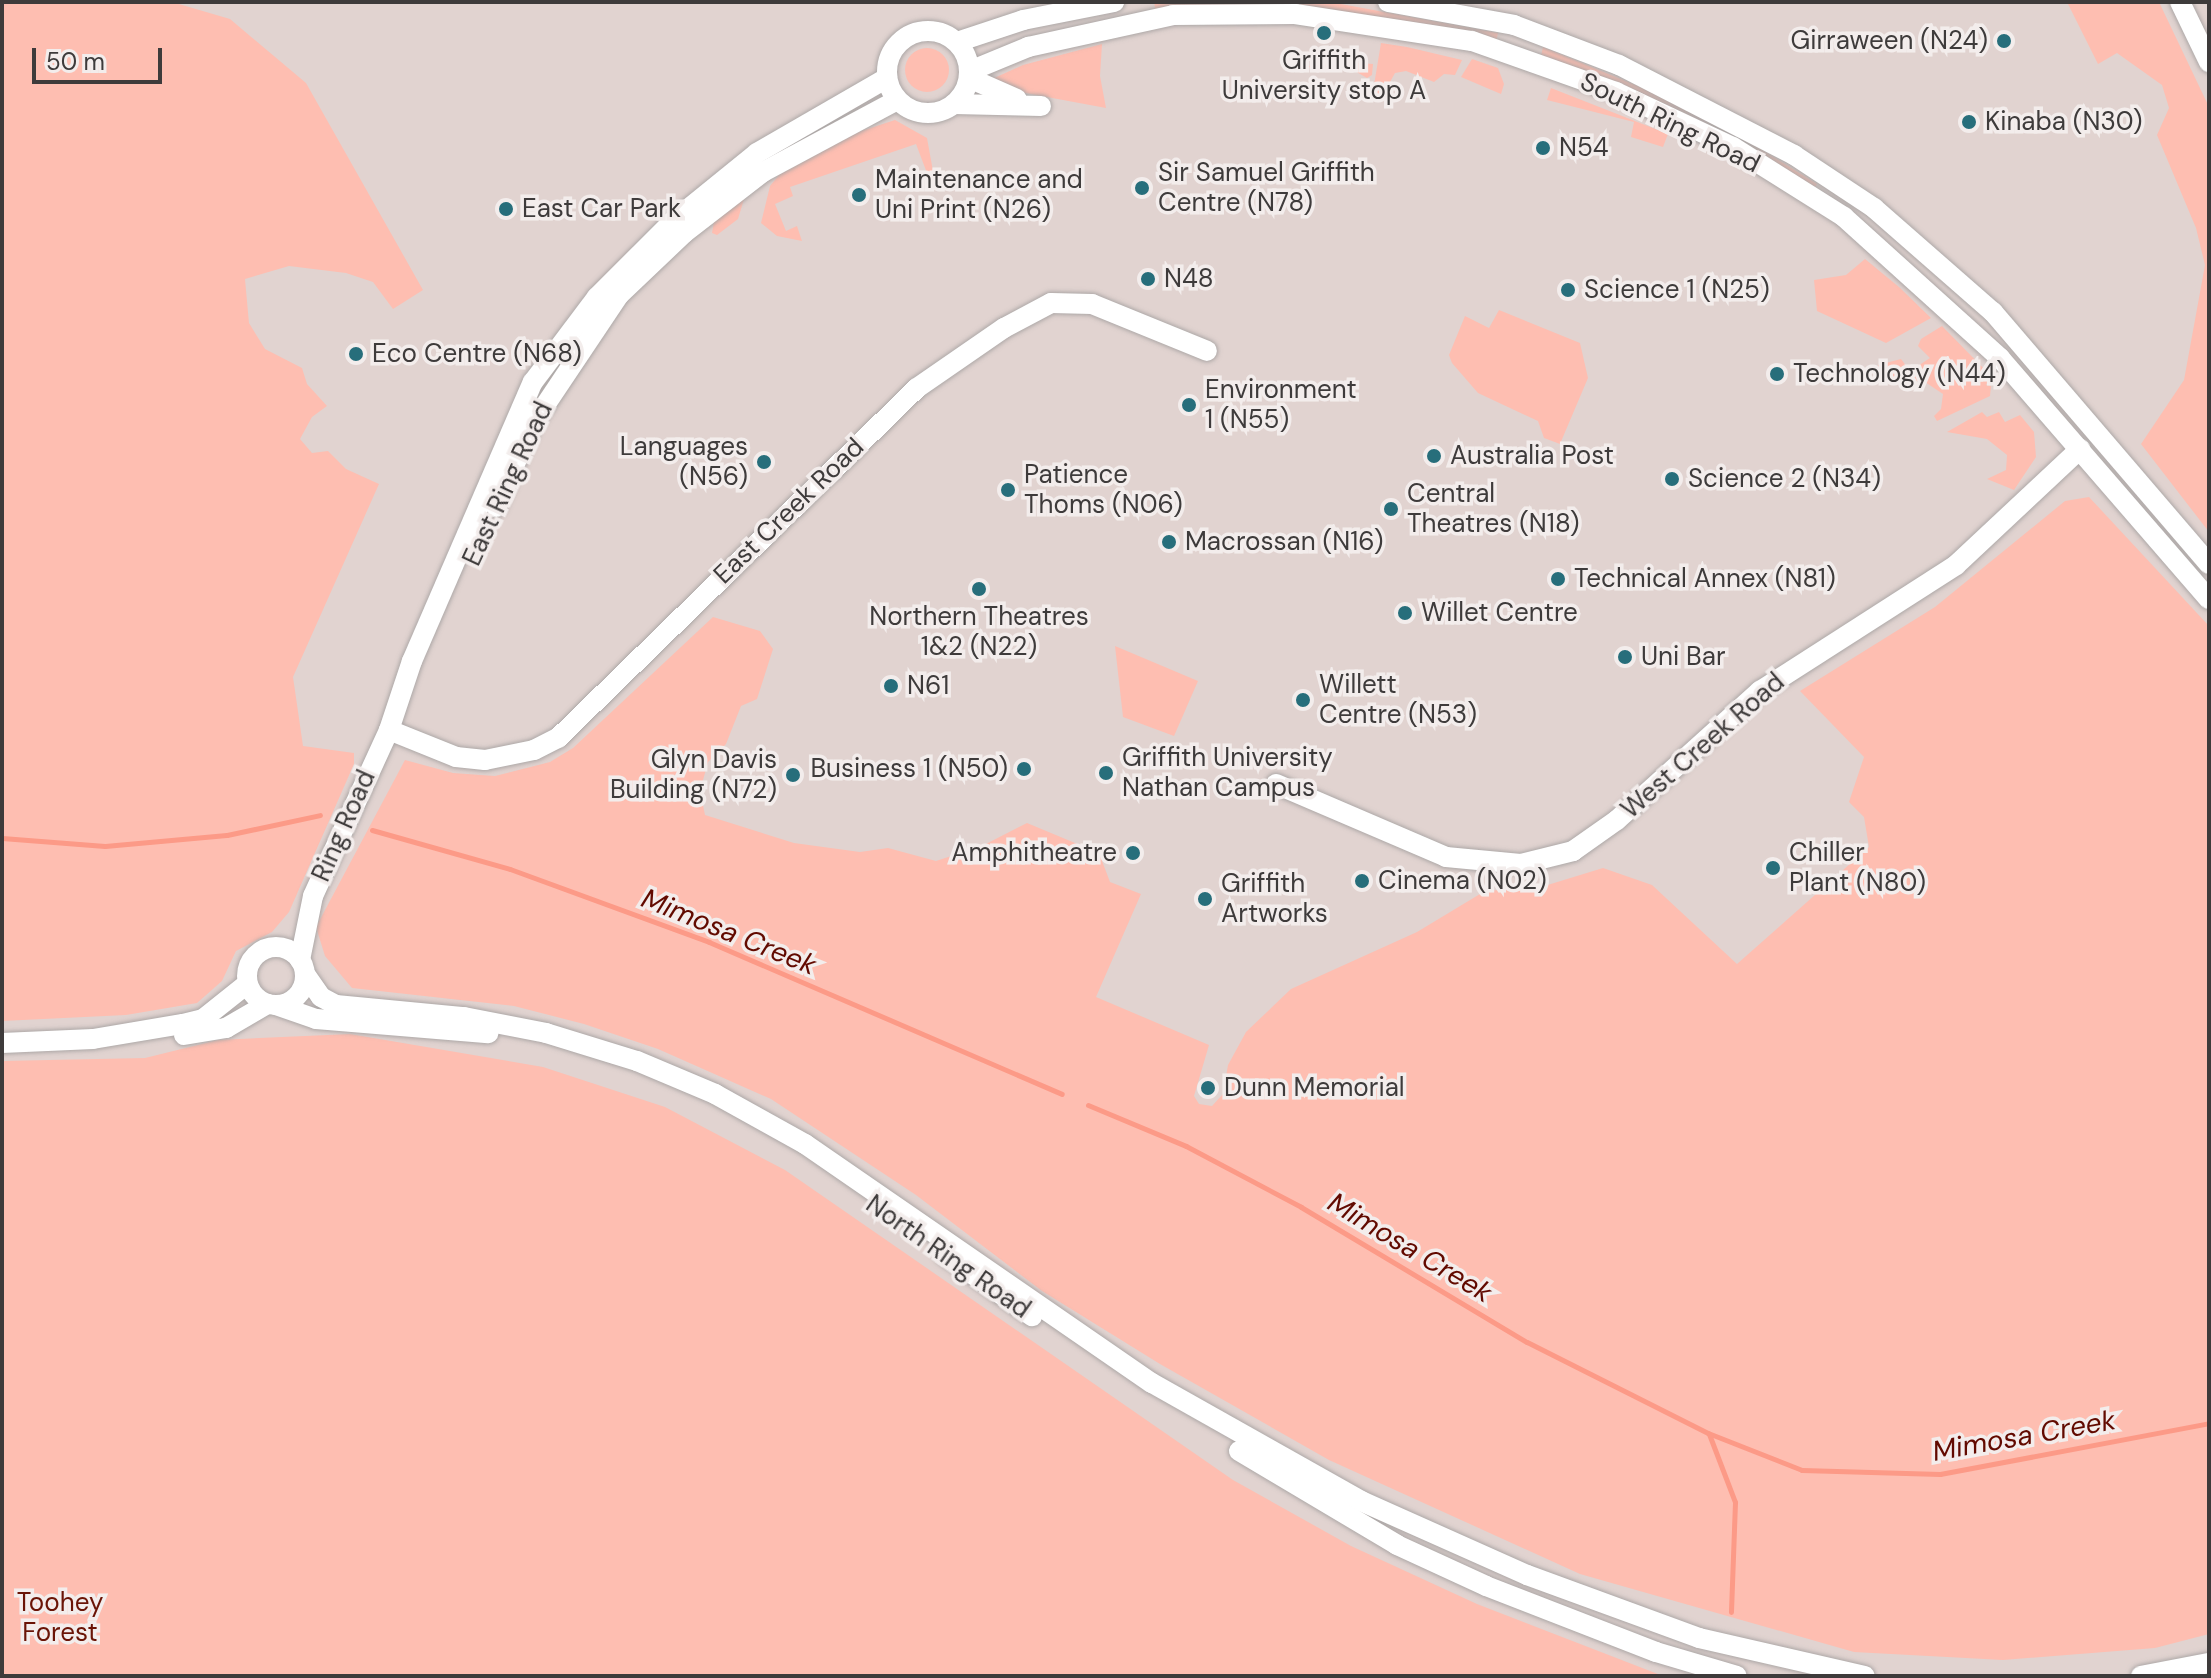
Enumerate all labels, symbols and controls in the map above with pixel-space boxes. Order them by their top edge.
marker: Griffith University stop A [1315,24,1333,42]
place label: Girraween (N24) [1791,25,1988,57]
scale bar [36,32,166,82]
marker: Girraween (N24) [1995,32,2013,50]
place label: Griffith University stop A [1222,45,1426,106]
text: 50 m [46,46,105,77]
street label: South Ring Road [1575,66,1765,180]
place label: Kinaba (N30) [1985,106,2142,138]
marker: Kinaba (N30) [1960,113,1978,131]
place label: N54 [1559,132,1609,164]
marker: N54 [1534,139,1552,157]
place label: Sir Samuel Griffith Centre (N78) [1158,157,1375,218]
place label: Maintenance and Uni Print (N26) [875,164,1083,226]
marker: Sir Samuel Griffith Centre (N78) [1133,179,1151,197]
marker: Maintenance and Uni Print (N26) [850,186,868,204]
place label: East Car Park [522,193,681,225]
marker: East Car Park [497,200,515,218]
place label: N48 [1164,263,1214,295]
marker: N48 [1139,270,1157,288]
place label: Science 1 (N25) [1584,274,1770,306]
marker: Science 1 (N25) [1559,281,1577,299]
place label: Eco Centre (N68) [372,338,582,370]
marker: Eco Centre (N68) [347,345,365,363]
place label: Technology (N44) [1793,358,2006,390]
marker: Technology (N44) [1768,365,1786,383]
place label: Environment 1 (N55) [1205,374,1357,436]
marker: Environment 1 (N55) [1180,396,1198,414]
street label: East Ring Road [456,397,560,571]
place label: Languages (N56) [620,431,748,492]
street label: East Creek Road [708,432,870,590]
place label: Australia Post [1450,440,1614,472]
marker: Australia Post [1425,447,1443,465]
marker: Languages (N56) [755,453,773,471]
place label: Patience Thoms (N06) [1024,459,1183,520]
place label: Science 2 (N34) [1688,463,1881,495]
marker: Science 2 (N34) [1663,470,1681,488]
place label: Central Theatres (N18) [1407,478,1579,540]
marker: Patience Thoms (N06) [999,481,1017,499]
marker: Central Theatres (N18) [1382,500,1400,518]
place label: Macrossan (N16) [1185,526,1384,558]
marker: Macrossan (N16) [1160,533,1178,551]
place label: Technical Annex (N81) [1574,563,1836,595]
marker: Technical Annex (N81) [1549,570,1567,588]
marker: Northern Theatres 1&2 (N22) [970,580,988,598]
place label: Willet Centre [1421,597,1578,629]
place label: Northern Theatres 1&2 (N22) [869,601,1089,662]
marker: Willet Centre [1396,604,1414,622]
place label: Uni Bar [1641,641,1726,673]
marker: Uni Bar [1616,648,1634,666]
street label: West Creek Road [1615,667,1791,825]
place label: Willett Centre (N53) [1319,669,1477,730]
place label: N61 [907,670,949,702]
marker: N61 [882,677,900,695]
marker: Willett Centre (N53) [1294,691,1312,709]
place label: Griffith University Nathan Campus [1122,742,1333,804]
place label: Glyn Davis Building (N72) [610,744,777,806]
place label: Business 1 (N50) [810,753,1008,785]
marker: Business 1 (N50) [1015,760,1033,778]
marker: Griffith University Nathan Campus [1097,764,1115,782]
street label: Ring Road [306,765,382,887]
marker: Glyn Davis Building (N72) [784,766,802,784]
place label: Amphitheatre [951,837,1117,869]
place label: Chiller Plant (N80) [1789,837,1926,898]
marker: Amphitheatre [1124,844,1142,862]
marker: Chiller Plant (N80) [1764,859,1782,877]
place label: Cinema (N02) [1378,865,1547,897]
place label: Griffith Artworks [1221,868,1328,930]
marker: Cinema (N02) [1353,872,1371,890]
water label: Mimosa Creek [637,882,821,982]
marker: Griffith Artworks [1196,890,1214,908]
place label: Dunn Memorial [1224,1072,1405,1104]
marker: Dunn Memorial [1199,1079,1217,1097]
water label: Mimosa Creek [1322,1186,1498,1310]
street label: North Ring Road [860,1189,1036,1325]
water label: Mimosa Creek [1930,1403,2118,1469]
park label: Toohey Forest [17,1587,103,1648]

